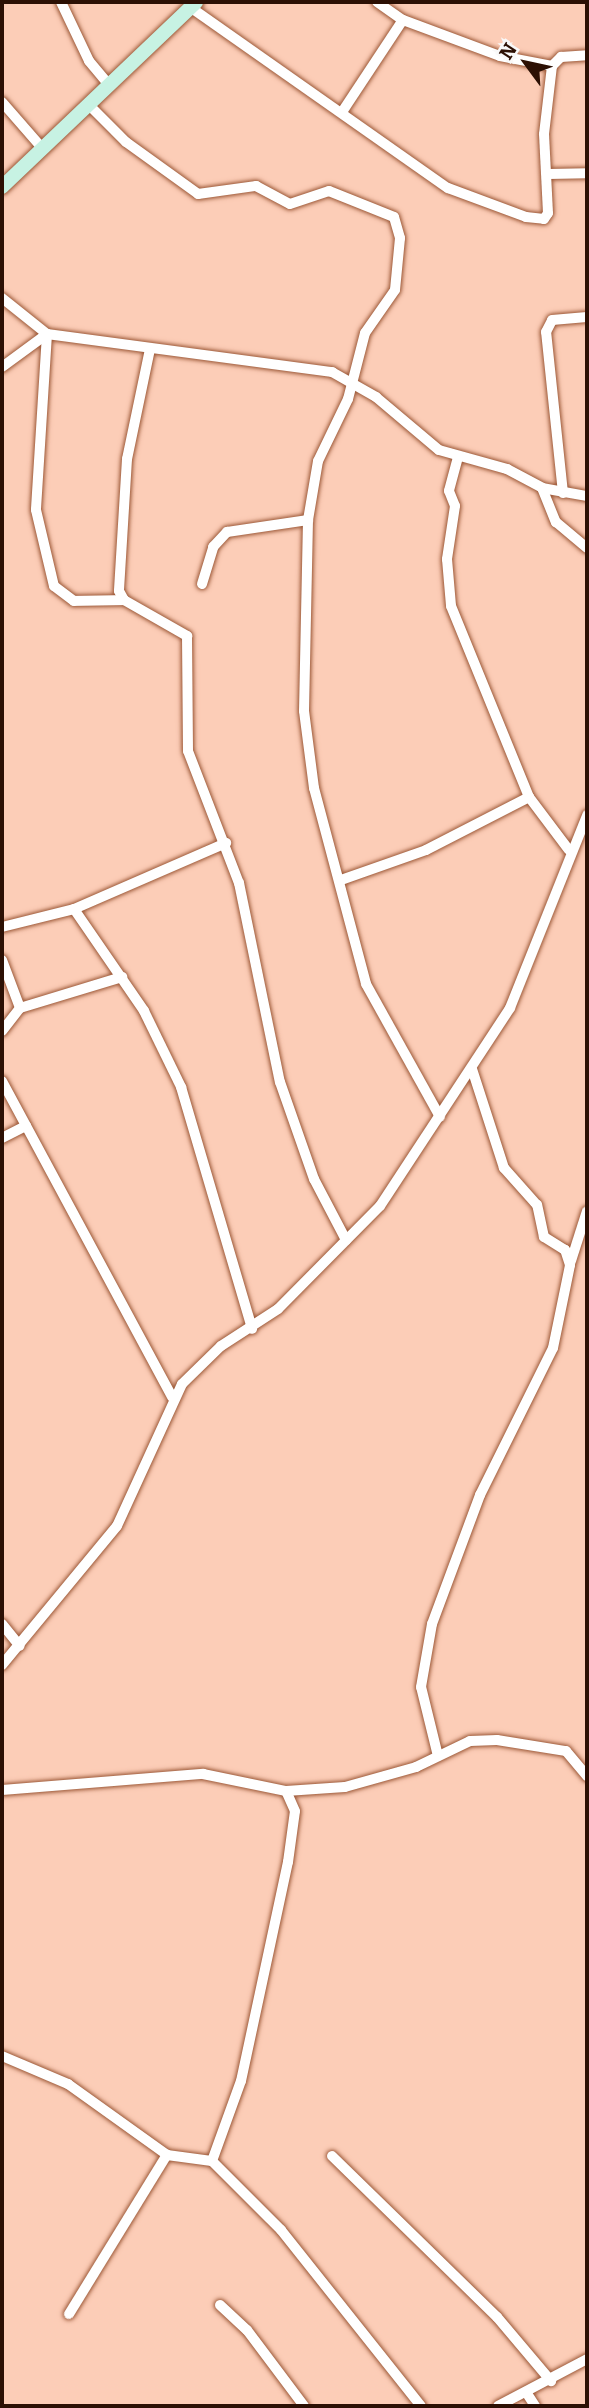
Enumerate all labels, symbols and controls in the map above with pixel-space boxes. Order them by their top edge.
north arrow [491,28,561,98]
text: N [494,39,522,64]

